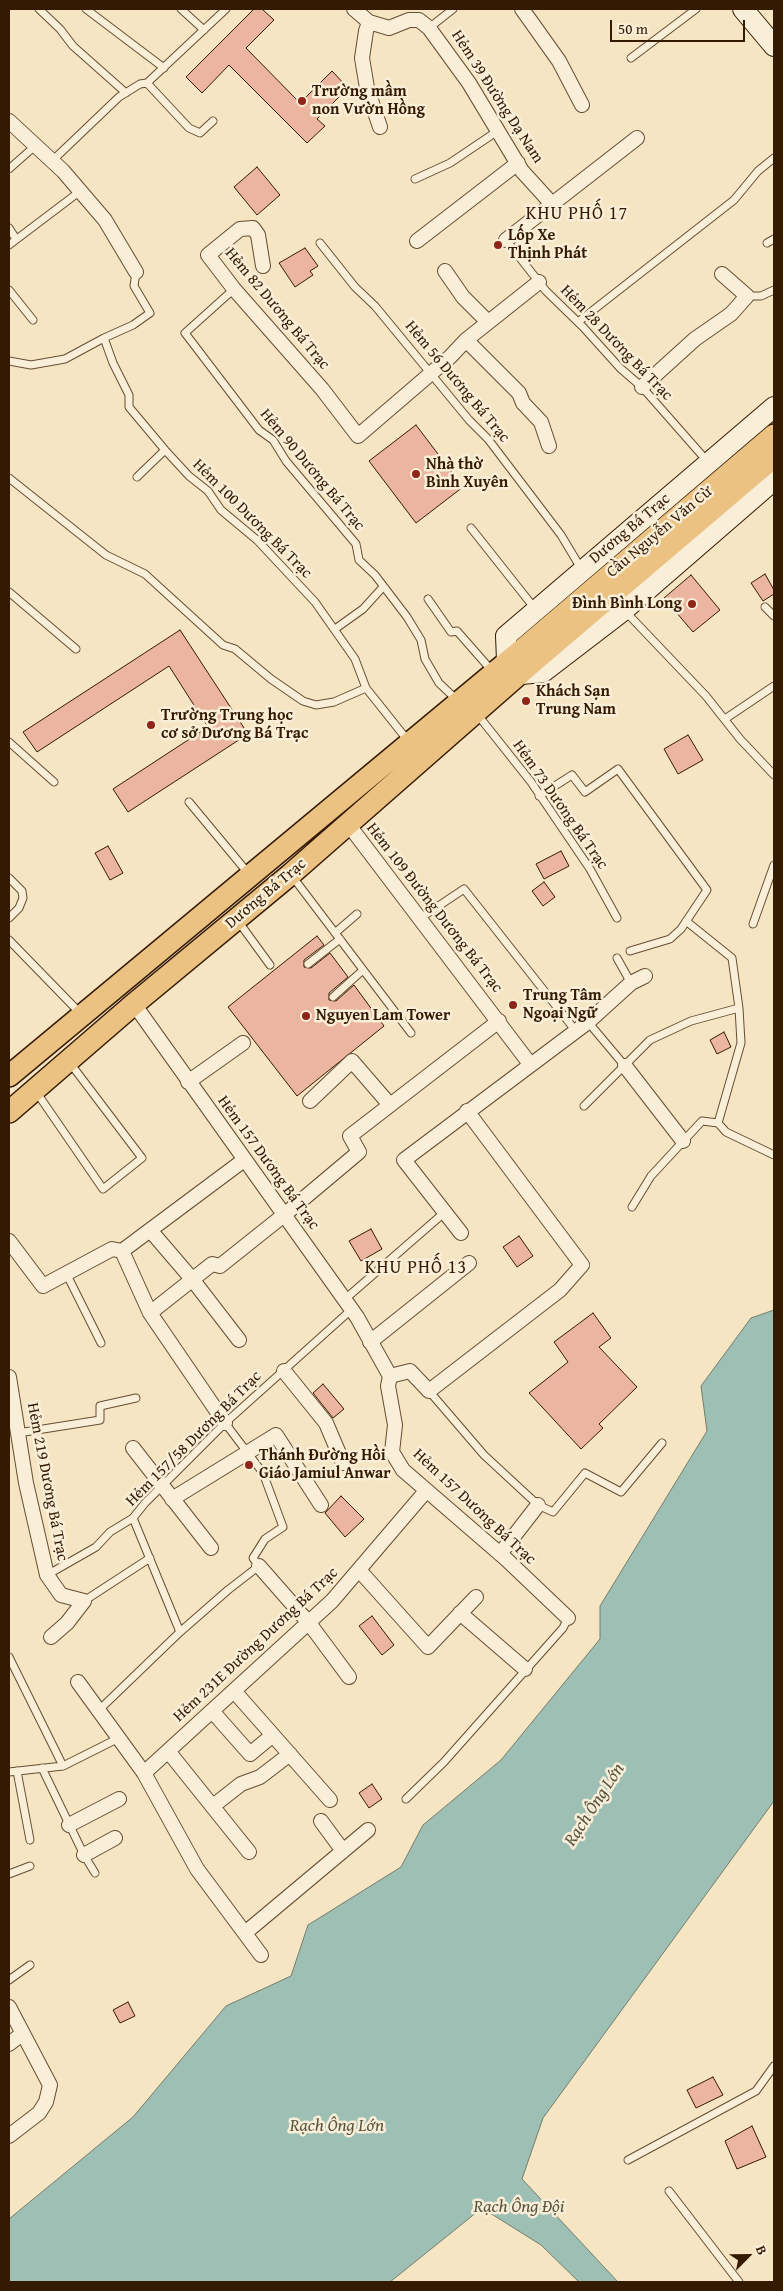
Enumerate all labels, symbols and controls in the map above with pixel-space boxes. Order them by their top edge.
scale bar [613,10,748,42]
text: 50 m [618,18,648,39]
street label: Hẻm 39 Đường Dạ Nam [447,27,547,167]
place label: Trường mầm non Vườn Hồng [312,82,425,120]
marker: Trường mầm non Vườn Hồng [296,95,308,107]
district label: KHU PHỐ 17 [525,203,629,225]
place label: Lốp Xe Thịnh Phát [508,226,587,264]
marker: Lốp Xe Thịnh Phát [492,239,504,251]
street label: Hẻm 82 Dương Bá Trạc [220,244,334,374]
street label: Hẻm 28 Dương Bá Trạc [556,281,676,405]
street label: Hẻm 56 Dương Bá Trạc [400,317,514,447]
street label: Hẻm 90 Dương Bá Trạc [255,405,369,535]
street label: Hẻm 100 Dương Bá Trạc [188,455,316,583]
place label: Nhà thờ Bình Xuyên [426,455,508,493]
marker: Nhà thờ Bình Xuyên [410,468,422,480]
street label: Cầu Nguyễn Văn Cừ [603,482,717,582]
street label: Dương Bá Trạc [586,490,674,568]
place label: Đình Bình Long [572,594,682,614]
marker: Đình Bình Long [686,598,698,610]
place label: Khách Sạn Trung Nam [536,682,616,720]
marker: Khách Sạn Trung Nam [520,695,532,707]
place label: Trường Trung học cơ sở Dương Bá Trạc [161,706,308,744]
marker: Trường Trung học cơ sở Dương Bá Trạc [145,719,157,731]
street label: Hẻm 73 Dương Bá Trạc [508,737,612,873]
street label: Hẻm 109 Đường Dương Bá Trạc [362,819,506,997]
street label: Dương Bá Trạc [222,855,310,933]
place label: Trung Tâm Ngoại Ngữ [523,986,602,1024]
marker: Trung Tâm Ngoại Ngữ [507,999,519,1011]
place label: Nguyen Lam Tower [316,1006,450,1026]
marker: Nguyen Lam Tower [300,1010,312,1022]
street label: Hẻm 157 Dương Bá Trạc [213,1092,323,1234]
district label: KHU PHỐ 13 [364,1257,468,1279]
street label: Hẻm 157/58 Dương Bá Trạc [122,1367,266,1511]
street label: Hẻm 219 Dương Bá Trạc [22,1401,72,1563]
street label: Hẻm 157 Dương Bá Trạc [409,1445,539,1569]
place label: Thánh Đường Hồi Giáo Jamiul Anwar [259,1446,390,1484]
marker: Thánh Đường Hồi Giáo Jamiul Anwar [243,1459,255,1471]
street label: Hẻm 231E Đường Dương Bá Trạc [170,1564,342,1726]
water label: Rạch Ông Lớn [560,1760,630,1850]
water label: Rạch Ông Lớn [290,2115,384,2137]
water label: Rạch Ông Đội [474,2196,564,2218]
north arrow [723,2231,773,2281]
text: B [751,2242,773,2258]

